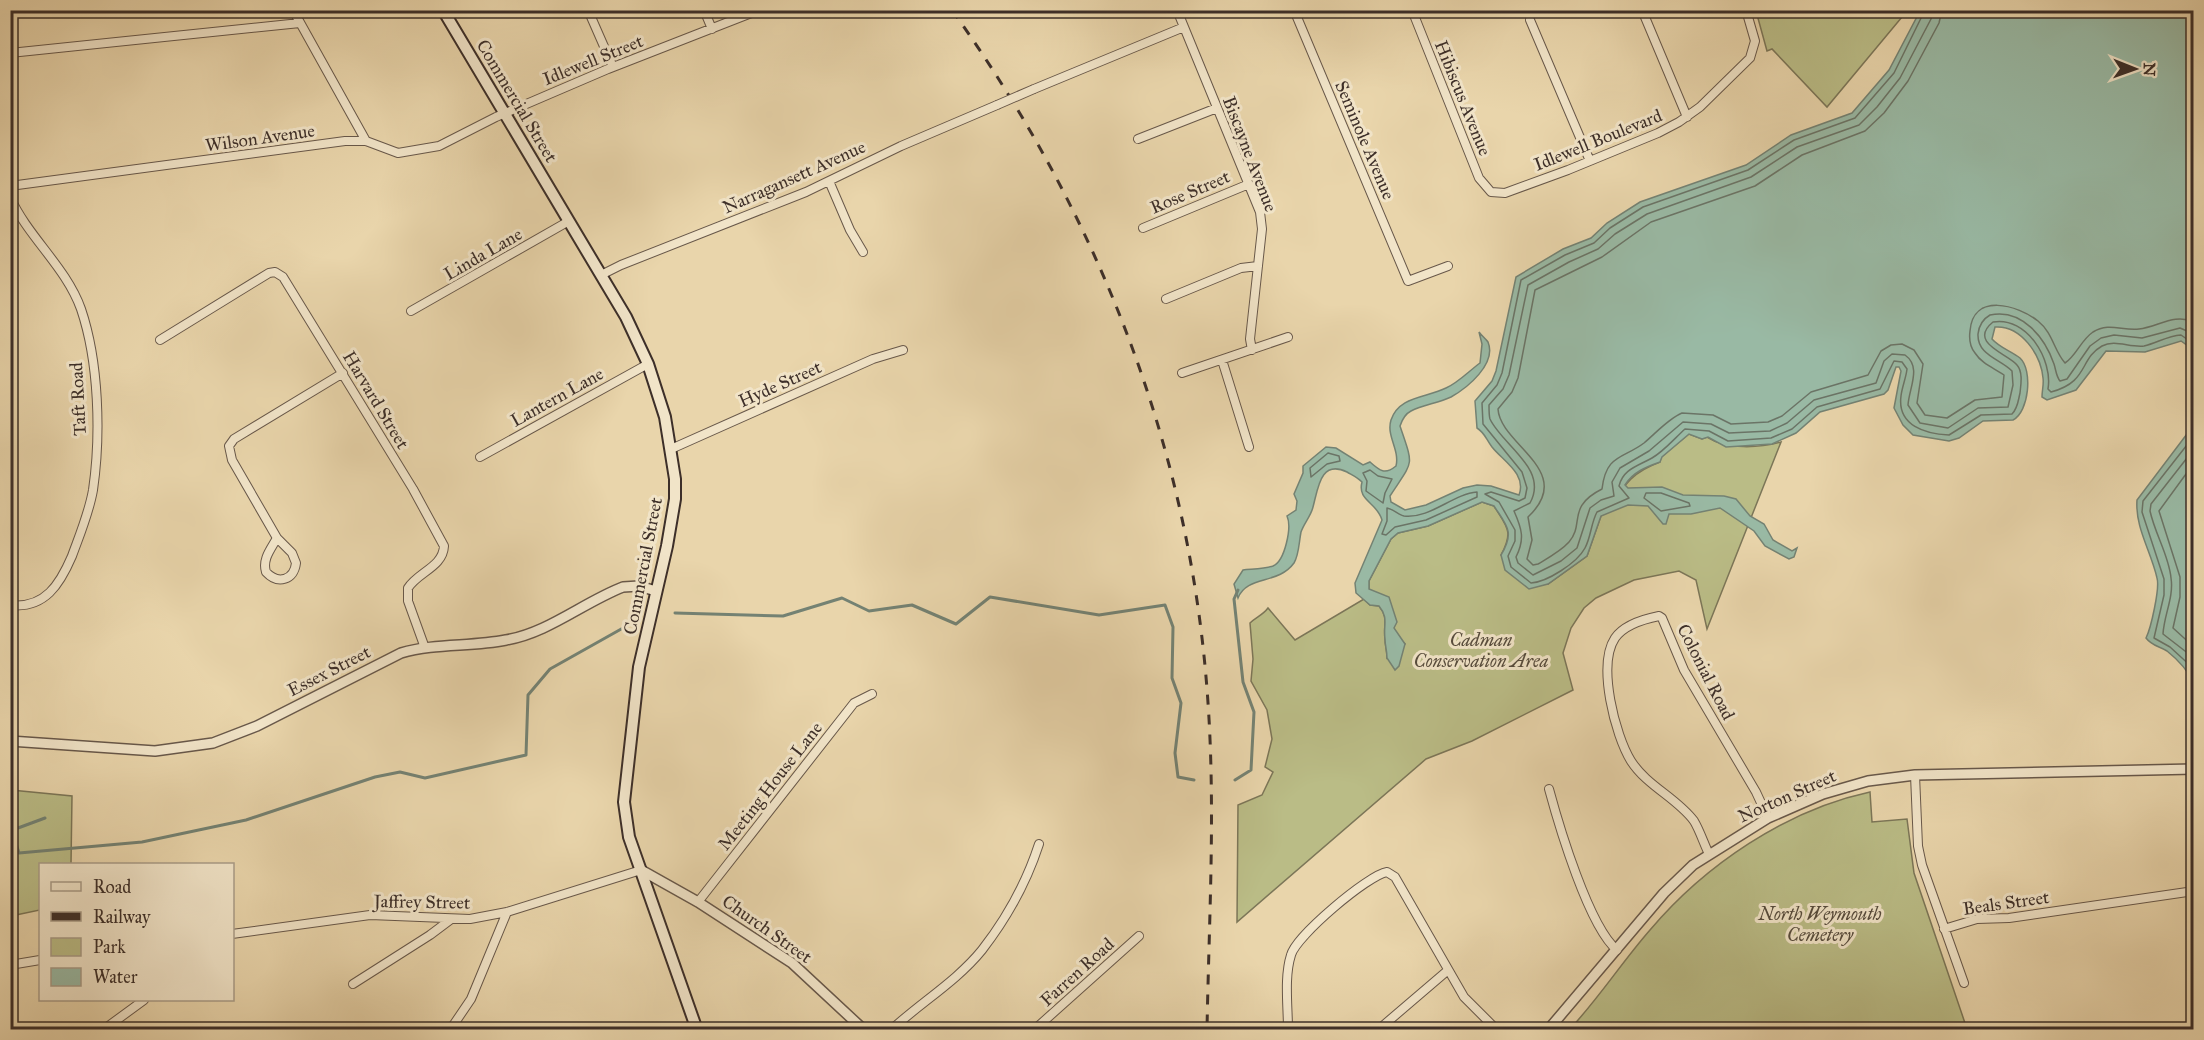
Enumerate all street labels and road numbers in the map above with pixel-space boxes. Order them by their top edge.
street label: Idlewell Street [540,30,647,90]
street label: Commercial Street [472,36,563,167]
street label: Hibiscus Avenue [1430,37,1496,159]
street label: Seminole Avenue [1330,77,1400,203]
street label: Biscayne Avenue [1218,93,1282,215]
street label: Idlewell Boulevard [1531,104,1665,176]
street label: Wilson Avenue [204,119,316,157]
street label: Narragansett Avenue [719,136,869,219]
street label: Rose Street [1147,165,1234,219]
street label: Linda Lane [440,223,526,285]
street label: Harvard Street [338,347,414,454]
street label: Hyde Street [735,356,825,412]
street label: Taft Road [65,362,91,436]
street label: Lantern Lane [507,362,607,432]
street label: Commercial Street [619,495,667,637]
street label: Colonial Road [1672,620,1740,724]
street label: Essex Street [284,640,375,701]
street label: Meeting House Lane [713,717,828,855]
street label: Norton Street [1735,764,1840,827]
street label: Beals Street [1961,886,2051,920]
street label: Jaffrey Street [372,890,471,915]
street label: Church Street [718,890,817,968]
street label: Farren Road [1036,933,1118,1011]

